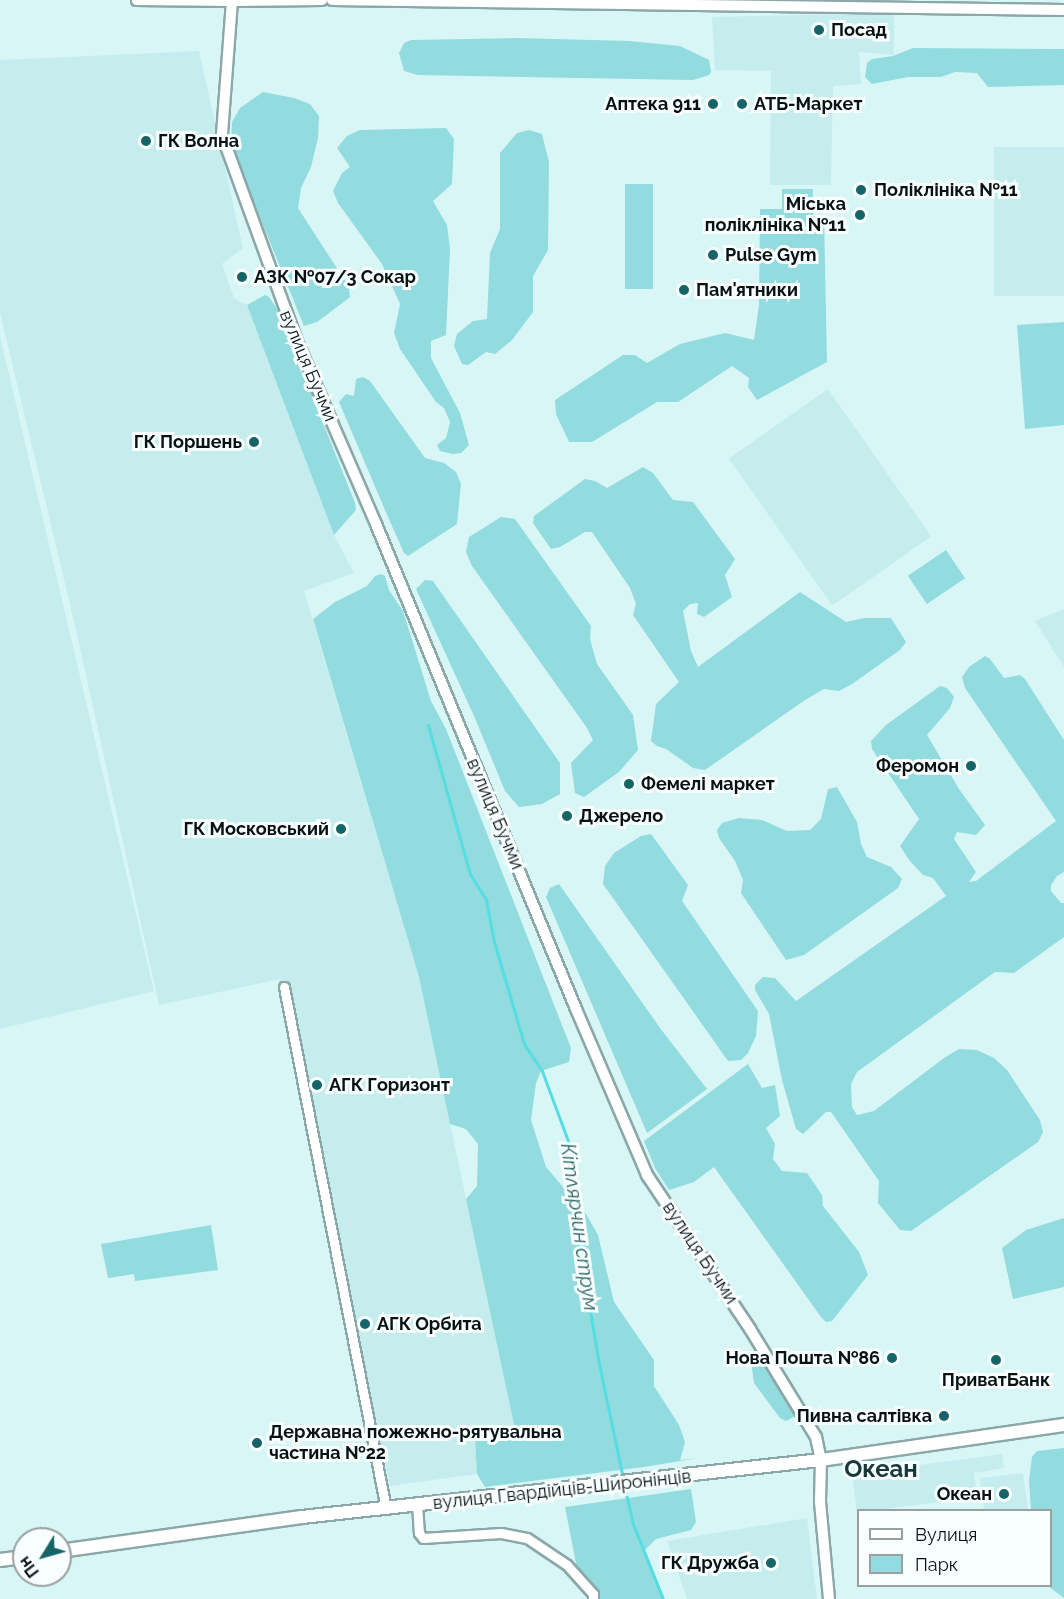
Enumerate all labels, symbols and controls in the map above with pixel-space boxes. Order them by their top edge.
place label: Посад [831,19,887,41]
marker: Посад [812,23,826,37]
place label: Аптека 911 [605,93,701,115]
place label: АТБ-Маркет [754,93,862,115]
marker: Аптека 911 [706,97,720,111]
marker: АТБ-Маркет [735,97,749,111]
place label: ГК Волна [158,130,239,152]
marker: ГК Волна [139,134,153,148]
place label: Поліклініка №11 [874,179,1018,201]
marker: Поліклініка №11 [852,181,870,199]
place label: Міська поліклініка №11 [705,194,846,236]
marker: Міська поліклініка №11 [851,206,869,224]
place label: Pulse Gym [725,244,817,266]
marker: Pulse Gym [706,248,720,262]
place label: АЗК №07/3 Сокар [254,266,417,288]
marker: АЗК №07/3 Сокар [235,270,249,284]
place label: Пам'ятники [696,279,798,301]
marker: Пам'ятники [677,283,691,297]
street label: вулиця Бучми [275,307,341,425]
place label: ГК Поршень [134,431,242,453]
marker: ГК Поршень [247,435,261,449]
street label: вулиця Бучми [462,755,528,873]
place label: Феромон [876,755,959,777]
marker: Феромон [964,759,978,773]
place label: Фемелі маркет [641,773,775,795]
marker: Фемелі маркет [622,777,636,791]
place label: Джерело [579,805,663,827]
marker: Джерело [560,809,574,823]
place label: ГК Московський [183,818,329,840]
marker: ГК Московський [334,822,348,836]
place label: АГК Горизонт [329,1074,450,1096]
marker: АГК Горизонт [310,1078,324,1092]
water label: Кітлярчин струм [555,1142,603,1312]
street label: вулиця Бучми [658,1198,742,1308]
place label: АГК Орбита [377,1313,482,1335]
marker: АГК Орбита [358,1317,372,1331]
place label: Нова Пошта №86 [725,1347,880,1369]
marker: Нова Пошта №86 [885,1351,899,1365]
marker: ПриватБанк [989,1353,1003,1367]
place label: ПриватБанк [942,1369,1050,1391]
place label: Пивна салтівка [797,1405,932,1427]
marker: Пивна салтівка [937,1409,951,1423]
place label: Державна пожежно-рятувальна частина №22 [269,1422,562,1464]
marker: Державна пожежно-рятувальна частина №22 [250,1436,264,1450]
district label: Океан [844,1455,918,1483]
street label: вулиця Гвардійців-Широнінців [432,1466,692,1514]
place label: Океан [937,1483,992,1505]
marker: Океан [997,1487,1011,1501]
legend [857,1509,1052,1587]
text: Вулиця [915,1524,977,1545]
north arrow [12,1527,72,1587]
place label: ГК Дружба [661,1552,759,1574]
text: Пн [15,1553,43,1581]
text: Парк [915,1554,958,1575]
marker: ГК Дружба [764,1556,778,1570]

